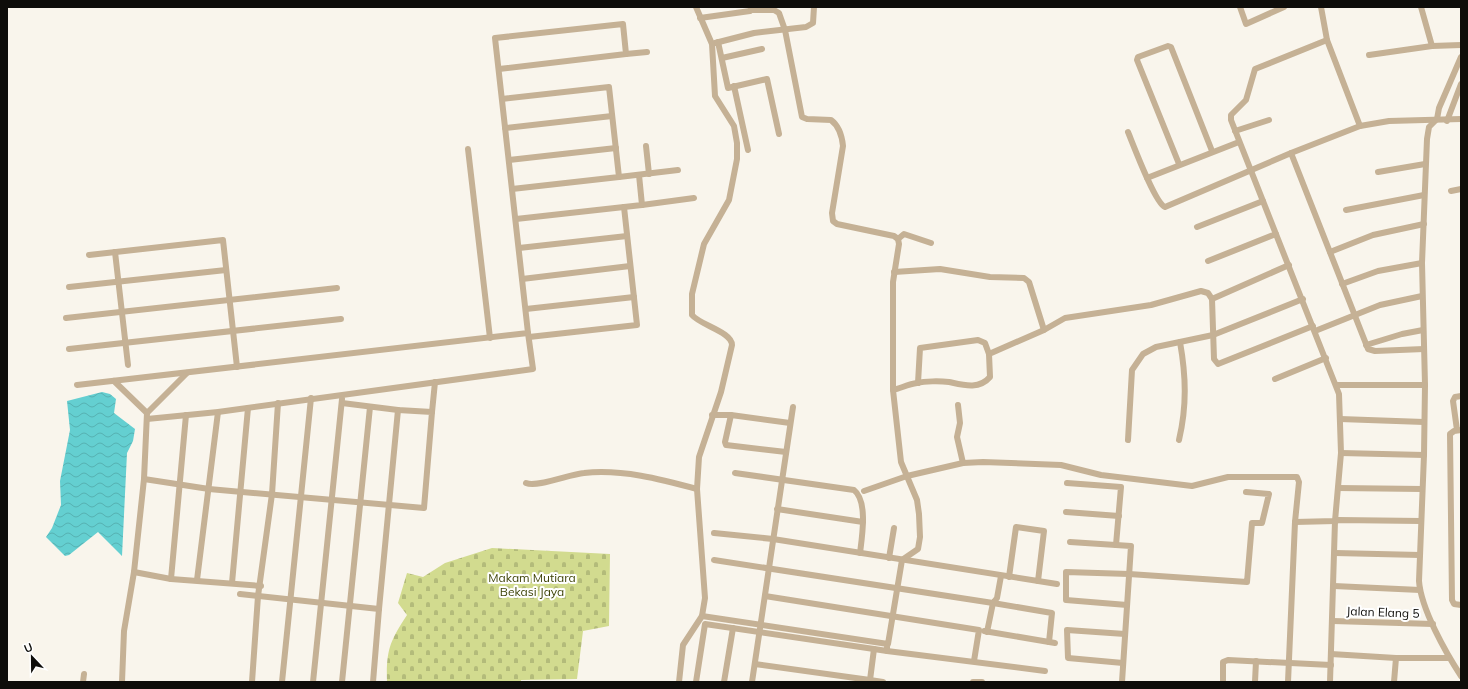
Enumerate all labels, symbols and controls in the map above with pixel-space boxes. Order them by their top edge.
park label: Makam Mutiara Bekasi Jaya [488,570,576,599]
street label: Jalan Elang 5 [1346,603,1420,621]
north arrow [12,637,52,677]
text: U [22,640,35,656]

